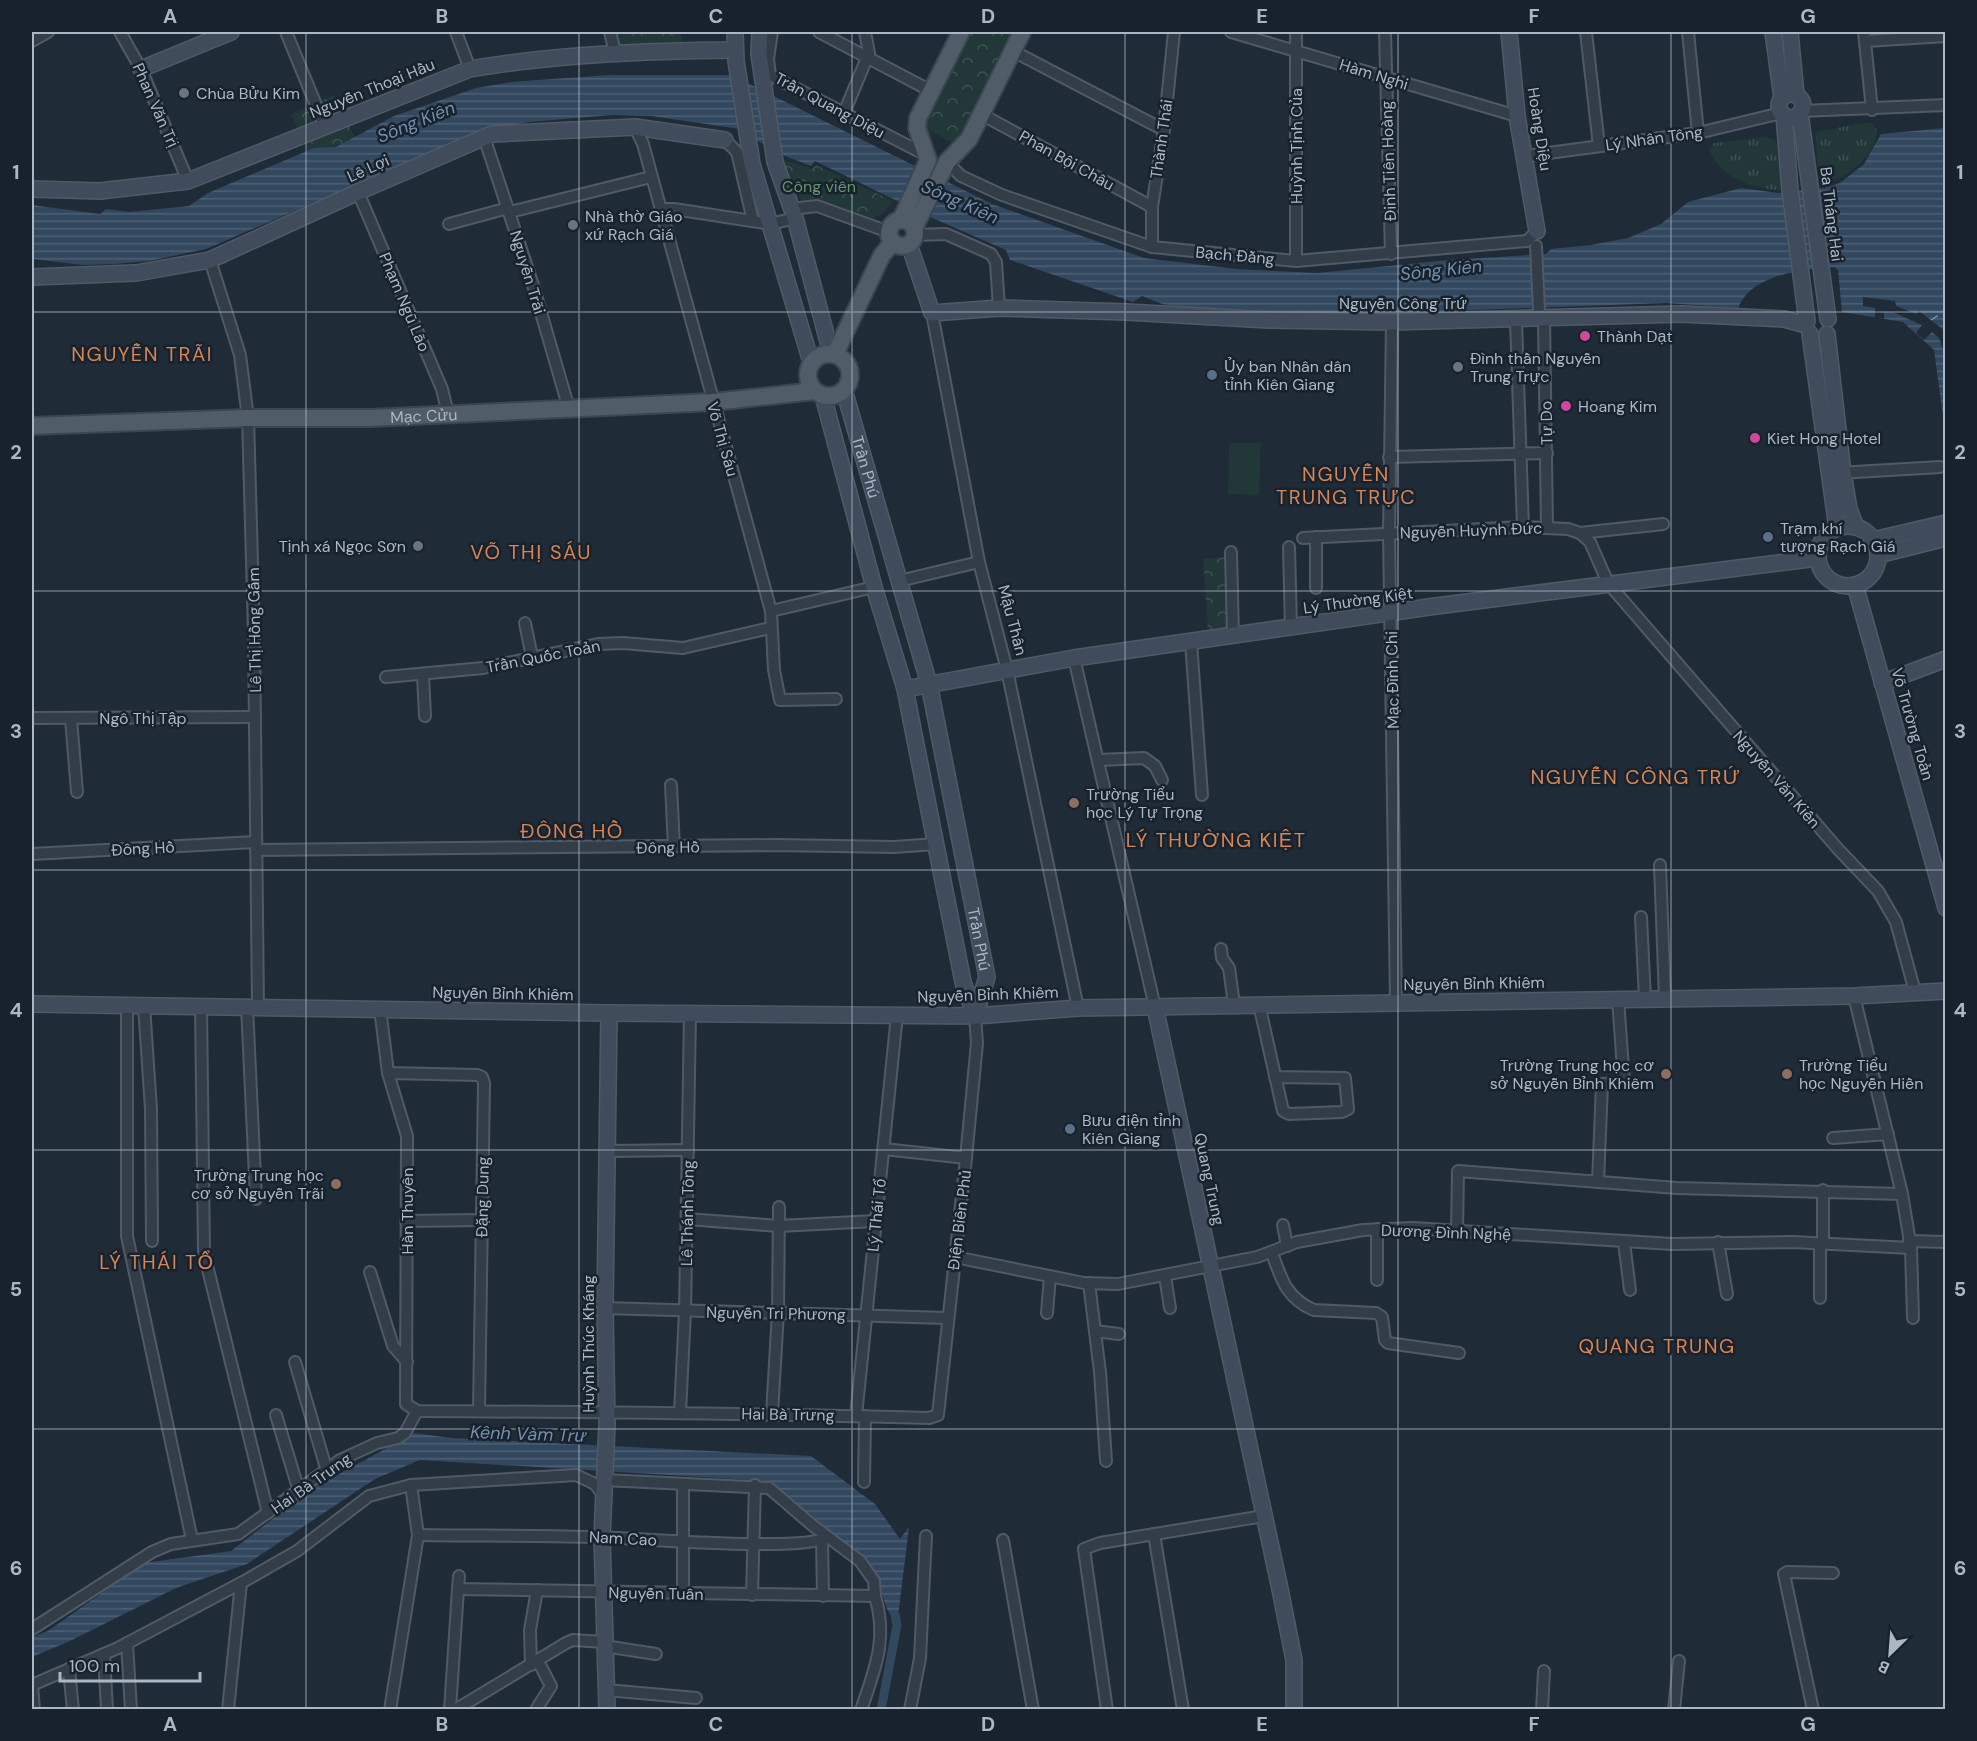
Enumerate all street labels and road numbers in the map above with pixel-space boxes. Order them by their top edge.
street label: Nguyễn Thoại Hầu [306,54,438,123]
street label: Hàm Nghi [1337,54,1411,95]
street label: Phan Văn Trị [128,60,183,151]
street label: Trần Quang Diệu [771,68,888,143]
street label: Hoàng Diệu [1523,86,1556,172]
street label: Huỳnh Tịnh Của [1286,88,1307,204]
street label: Thành Thái [1146,98,1177,180]
street label: Đinh Tiên Hoàng [1376,100,1401,221]
street label: Lý Nhân Tông [1604,121,1704,156]
street label: Phan Bội Châu [1015,126,1118,195]
street label: Lê Lợi [344,150,393,187]
street label: Ba Tháng Hai [1815,165,1848,263]
street label: Nguyễn Trãi [505,228,550,317]
street label: Bạch Đằng [1195,242,1275,269]
street label: Phạm Ngũ Lão [374,249,435,355]
street label: Nguyễn Công Trứ [1339,293,1467,314]
street label: Võ Thị Sáu [702,399,743,479]
street label: Tự Do [1536,401,1557,445]
street label: Mạc Cửu [390,404,458,428]
street label: Trần Phú [847,433,885,501]
street label: Nguyễn Huỳnh Đức [1399,518,1543,543]
street label: Lê Thị Hồng Gấm [243,567,266,693]
street label: Lý Thường Kiệt [1302,582,1414,619]
street label: Mậu Thân [993,583,1032,658]
street label: Mạc Đĩnh Chi [1381,631,1404,729]
street label: Trần Quốc Toản [484,635,602,678]
street label: Võ Trường Toản [1886,665,1939,783]
street label: Ngô Thị Tập [99,708,187,729]
street label: Nguyễn Văn Kiến [1728,726,1825,833]
street label: Đông Hồ [111,836,175,861]
street label: Đông Hồ [636,836,700,859]
street label: Trần Phú [962,906,995,972]
street label: Nguyễn Bỉnh Khiêm [1403,972,1545,995]
street label: Nguyễn Bỉnh Khiêm [432,982,574,1005]
street label: Nguyễn Bỉnh Khiêm [917,982,1059,1007]
street label: Quang Trung [1189,1131,1230,1227]
street label: Đặng Dung [471,1156,494,1238]
street label: Lê Thánh Tông [676,1160,699,1266]
street label: Hàn Thuyên [397,1168,418,1254]
street label: Điện Biên Phủ [943,1169,976,1271]
street label: Lý Thái Tổ [862,1177,891,1253]
street label: Dương Đình Nghệ [1381,1220,1512,1245]
street label: Huỳnh Thúc Kháng [578,1275,599,1413]
street label: Nguyễn Tri Phương [706,1302,846,1325]
street label: Hai Bà Trưng [741,1403,835,1426]
street label: Hai Bà Trưng [267,1448,355,1519]
street label: Nam Cao [589,1526,657,1551]
street label: Nguyễn Tuân [608,1582,704,1605]

